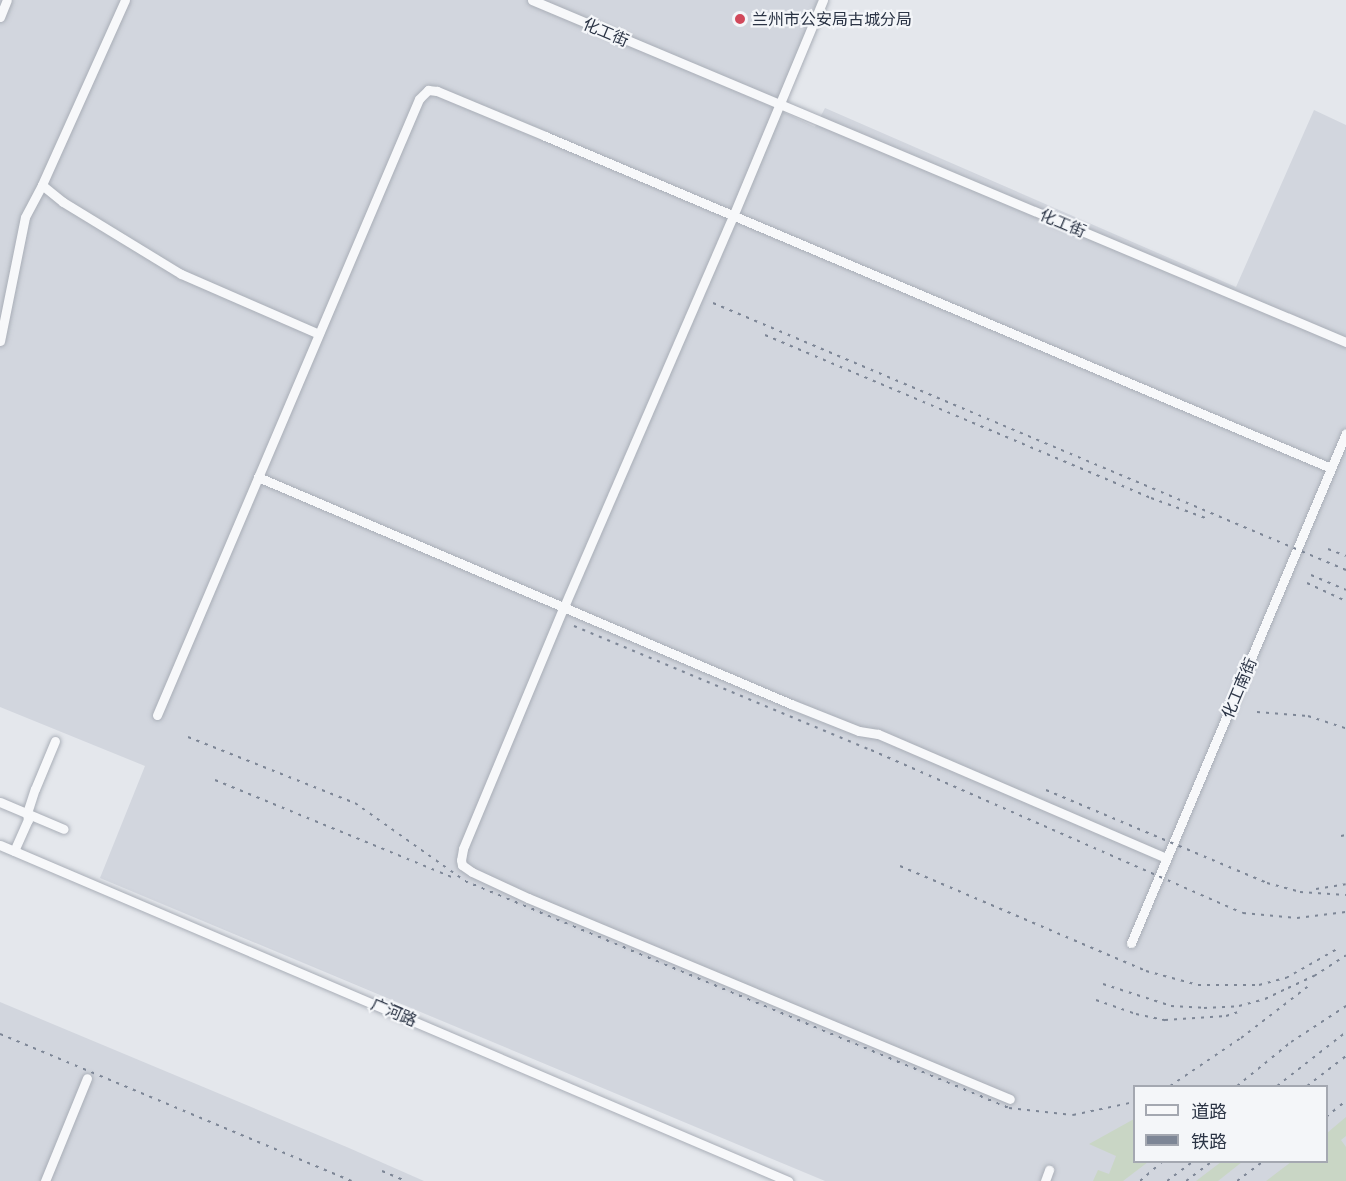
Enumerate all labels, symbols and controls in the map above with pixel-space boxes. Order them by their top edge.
place label: 兰州市公安局古城分局 [752,9,912,29]
marker: 兰州市公安局古城分局 [733,12,747,26]
street label: 化工街 [580,14,632,50]
street label: 化工街 [1037,205,1089,241]
street label: 化工南街 [1218,655,1260,721]
street label: 广河路 [368,994,420,1030]
legend [1133,1085,1328,1163]
text: 道路 [1191,1101,1227,1122]
text: 铁路 [1191,1131,1227,1152]

